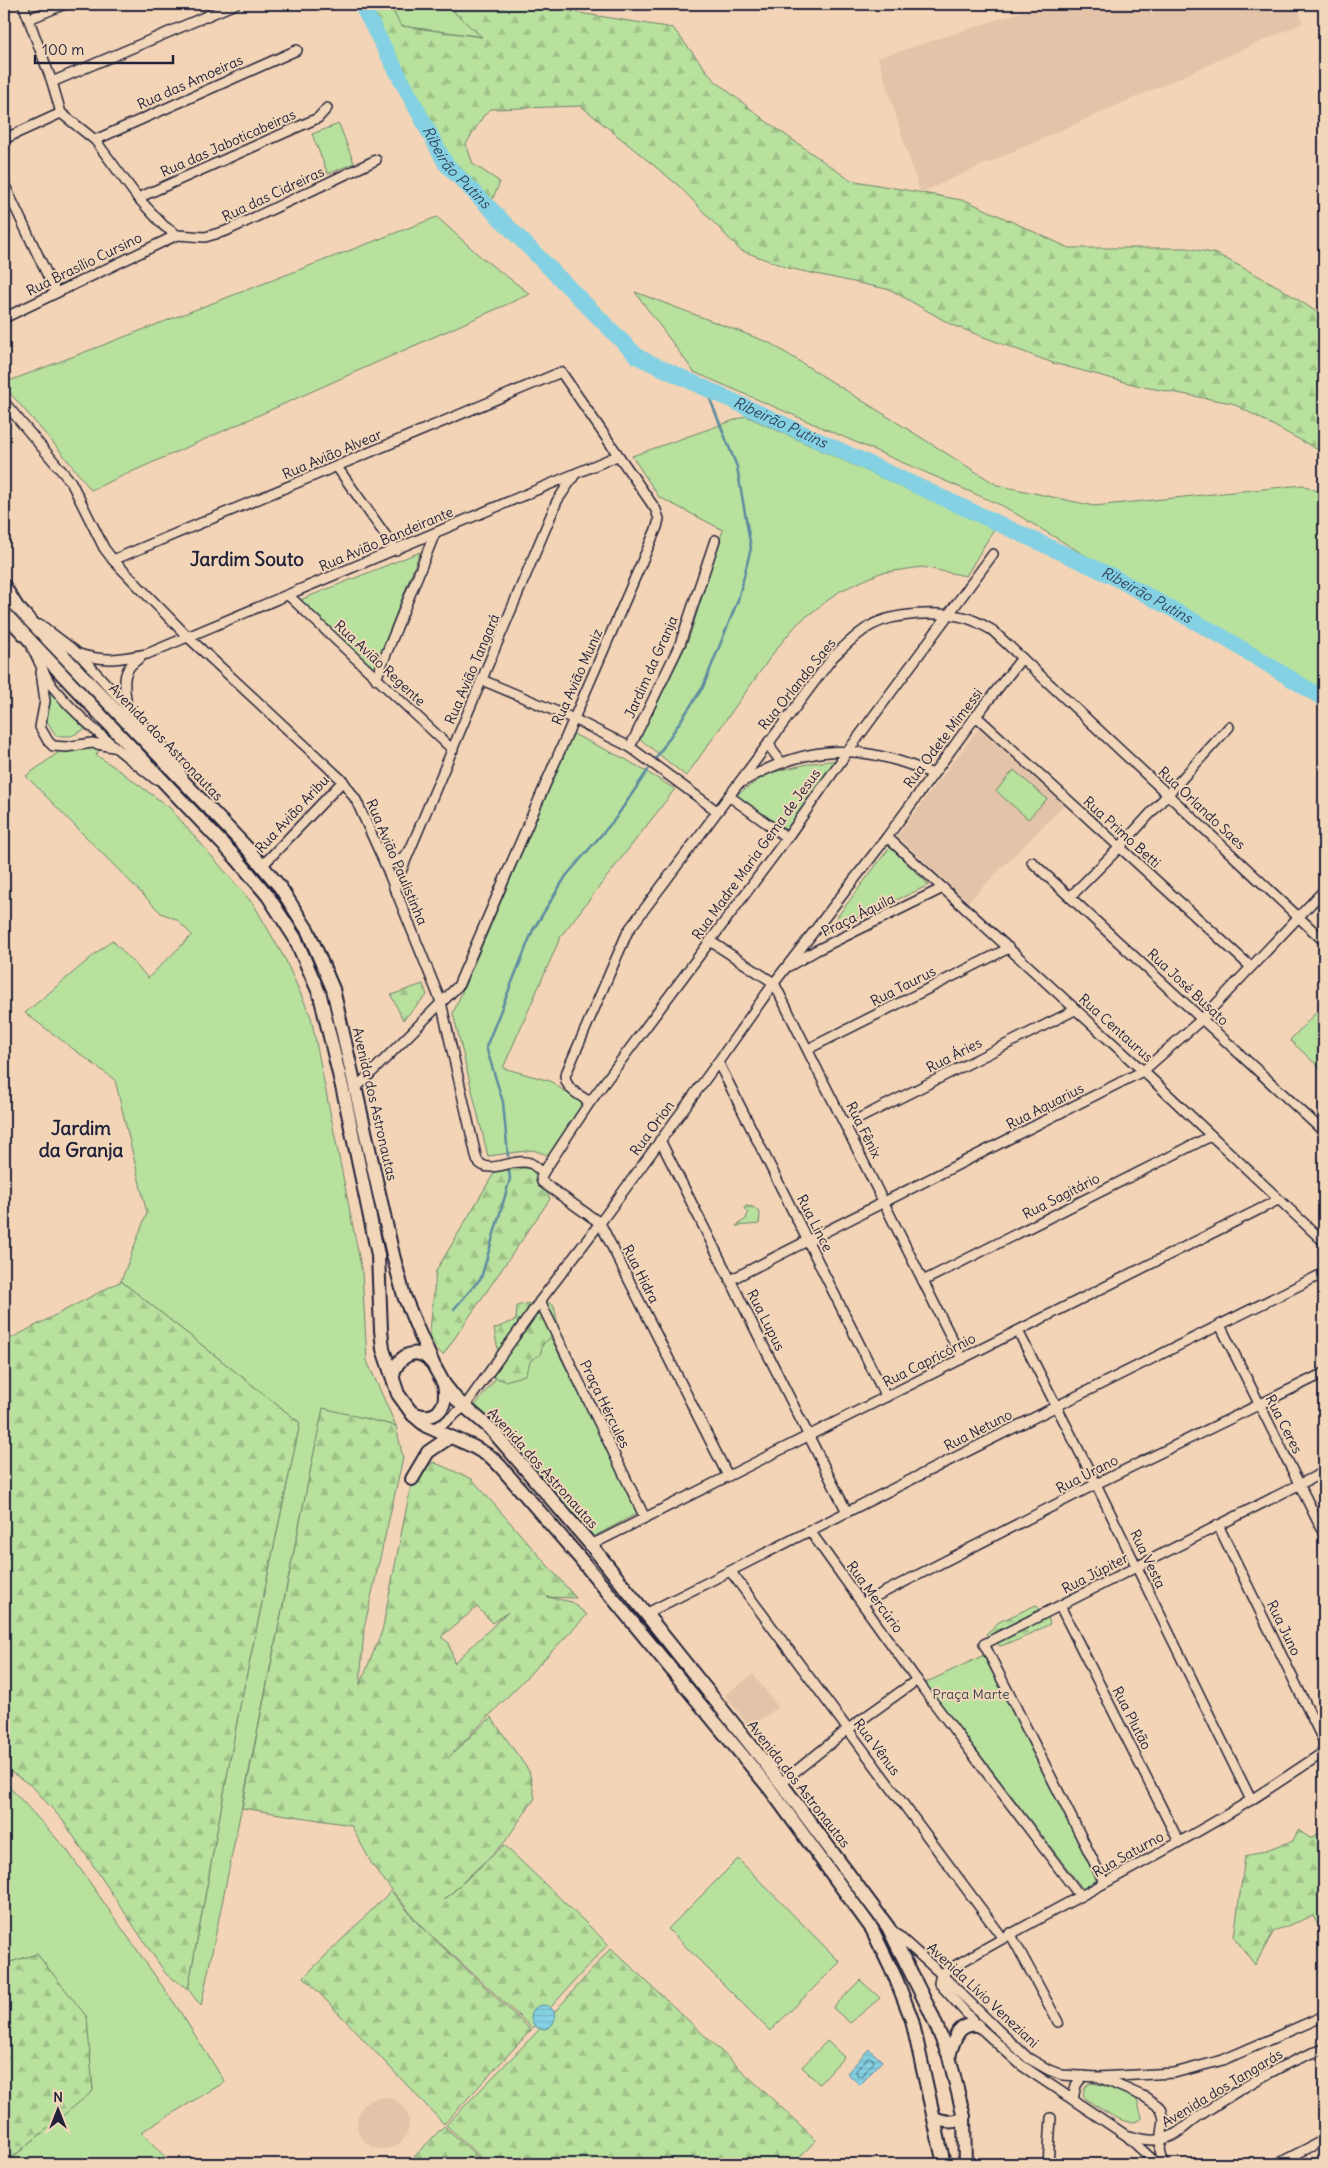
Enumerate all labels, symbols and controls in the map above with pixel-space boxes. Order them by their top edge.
scale bar [35,32,172,64]
text: 100 m [42,40,84,59]
street label: Rua das Amoeiras [134,51,246,113]
street label: Rua das Jaboticabeiras [158,105,298,181]
water label: Ribeirão Putins [419,123,496,213]
street label: Rua das Cidreiras [219,162,327,226]
street label: Rua Brasílio Cursino [23,228,145,300]
water label: Ribeirão Putins [731,392,831,452]
street label: Rua Avião Alvear [280,425,385,483]
street label: Rua Avião Bandeirante [316,503,456,575]
district label: Jardim Souto [190,547,304,571]
water label: Ribeirão Putins [1098,562,1197,628]
street label: Rua Avião Tangará [441,611,503,727]
street label: Jardim da Granja [620,613,682,721]
street label: Rua Avião Regente [331,616,429,710]
street label: Rua Avião Muniz [548,626,606,728]
street label: Rua Orlando Saes [754,634,840,734]
street label: Avenida dos Astronautas [105,679,227,805]
street label: Rua Odete Mimessi [900,685,986,791]
street label: Rua Orlando Saes [1155,763,1249,853]
street label: Rua Madre Maria Gema de Jesus [688,765,824,943]
street label: Rua Avião Aribu [251,771,333,857]
street label: Rua Primo Betti [1079,792,1165,872]
street label: Rua Avião Paulistinha [362,796,432,928]
street label: Praça Áquila [818,890,898,940]
street label: Rua José Busato [1144,945,1233,1029]
street label: Rua Taurus [867,962,939,1010]
street label: Rua Centaurus [1075,990,1157,1066]
street label: Avenida dos Astronautas [349,1026,401,1182]
street label: Rua Áries [923,1033,985,1077]
street label: Rua Aquarius [1003,1079,1087,1133]
street label: Rua Orion [626,1097,678,1159]
street label: Rua Fênix [842,1099,886,1161]
district label: Jardim da Granja [39,1116,124,1162]
street label: Rua Sagitário [1019,1169,1103,1223]
street label: Rua Lince [793,1191,837,1255]
street label: Rua Hidra [619,1242,663,1306]
street label: Rua Lupus [743,1286,789,1354]
street label: Rua Capricórnio [880,1329,979,1391]
street label: Praça Hércules [576,1357,634,1451]
street label: Rua Ceres [1261,1391,1307,1457]
street label: Avenida dos Astronautas [484,1404,602,1532]
street label: Rua Netuno [941,1405,1015,1455]
street label: Rua Urano [1053,1451,1121,1497]
street label: Rua Vesta [1126,1527,1170,1591]
street label: Rua Júpiter [1059,1548,1132,1597]
street label: Rua Mercúrio [843,1557,907,1637]
street label: Rua Juno [1263,1597,1305,1659]
street label: Rua Plutão [1108,1683,1156,1753]
park label: Praça Marte [932,1685,1010,1703]
street label: Rua Vênus [850,1715,904,1779]
street label: Avenida dos Astronautas [744,1717,854,1851]
street label: Rua Saturno [1089,1827,1167,1881]
street label: Avenida Lívio Veneziani [923,1938,1043,2052]
street label: Avenida dos Tangarás [1158,2045,1286,2131]
north arrow [32,2086,82,2136]
text: N [53,2088,63,2106]

